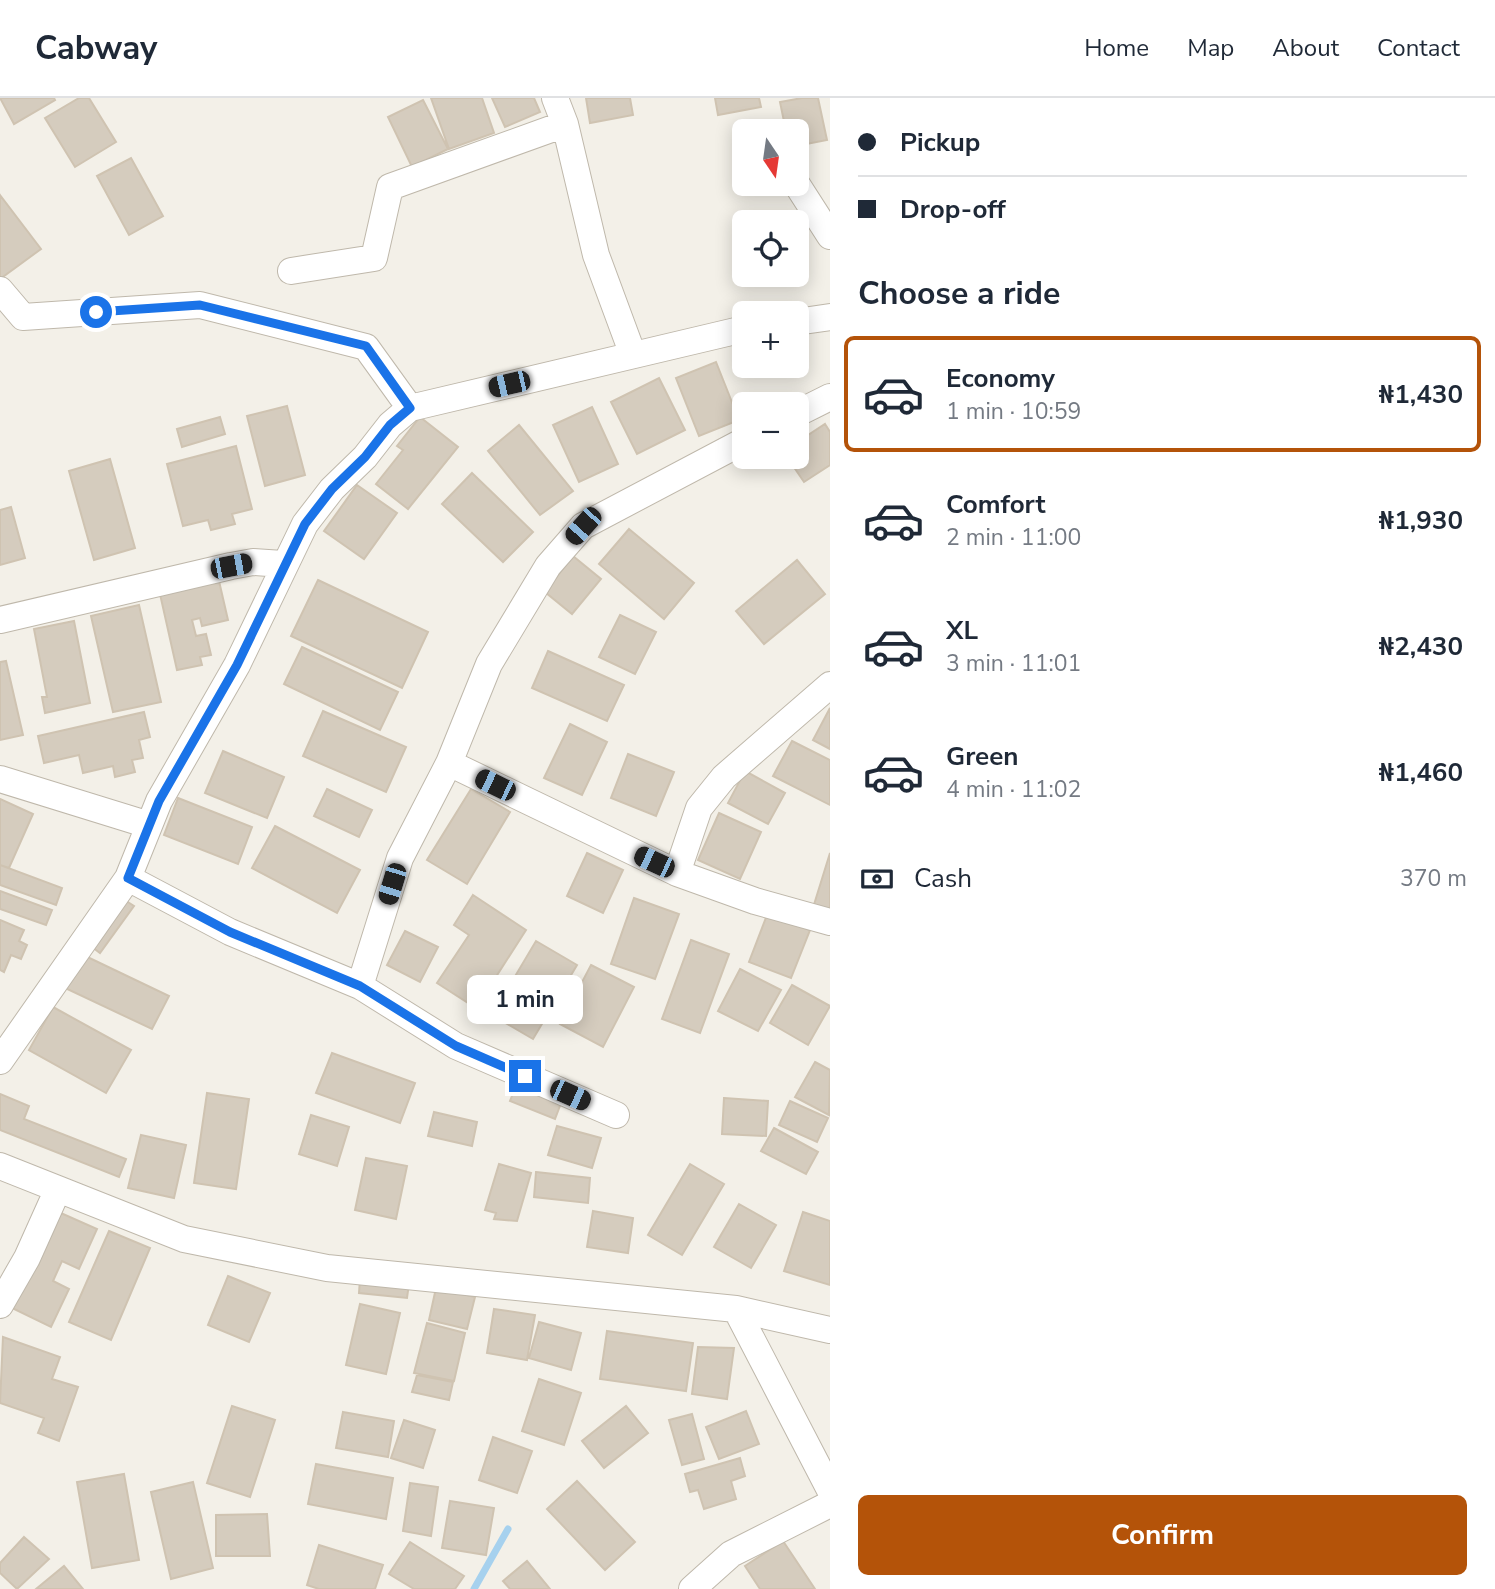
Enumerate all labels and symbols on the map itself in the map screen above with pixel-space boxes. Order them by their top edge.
north arrow [732,119,808,196]
route start [80,296,112,328]
car [487,369,532,399]
car [562,503,605,549]
car [209,552,254,580]
car [472,766,519,804]
car [631,844,678,880]
car [376,861,409,907]
callout: 1 min [467,974,583,1024]
route end [509,1060,541,1092]
car [547,1077,594,1113]

